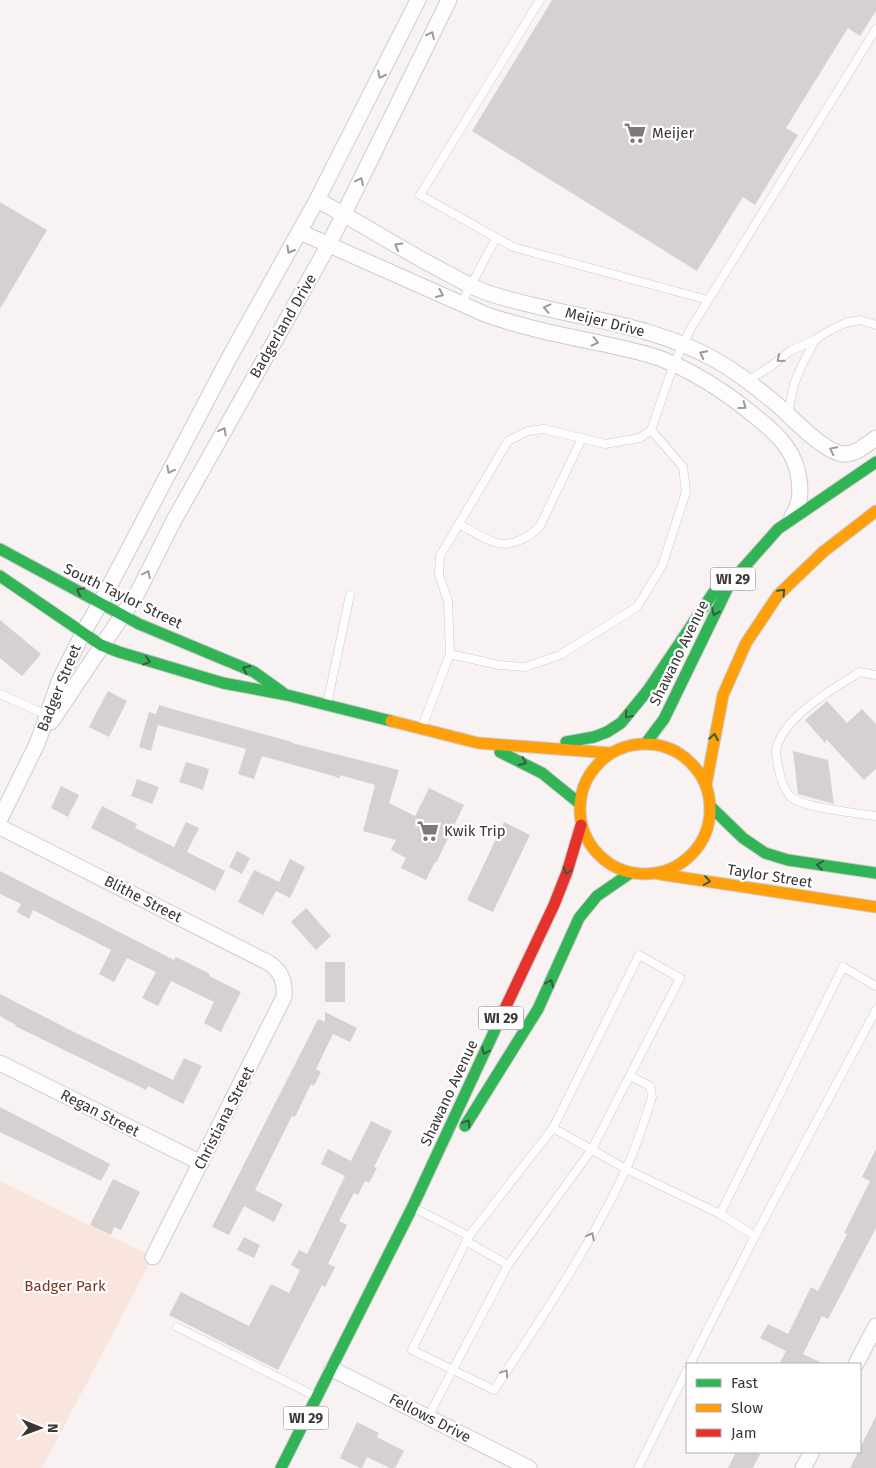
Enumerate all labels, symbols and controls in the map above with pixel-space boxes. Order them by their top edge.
one-way arrow [425,31,436,40]
one-way arrow [377,70,387,79]
supermarket icon: Meijer [622,120,648,146]
place label: Meijer [652,124,694,142]
one-way arrow [354,177,364,186]
one-way arrow [395,242,404,252]
one-way arrow [286,245,296,254]
street label: Badgerland Drive [246,271,320,381]
one-way arrow [435,288,444,298]
one-way arrow [543,303,552,314]
street label: Meijer Drive [563,303,647,341]
one-way arrow [591,336,600,347]
one-way arrow [699,350,708,360]
one-way arrow [777,353,786,362]
one-way arrow [737,400,746,409]
one-way arrow [217,428,227,437]
one-way arrow [829,445,838,456]
one-way arrow [166,465,176,474]
street label: South Taylor Street [61,559,186,633]
road number: WI 29 [710,568,756,590]
one-way arrow [140,571,150,580]
one-way arrow [76,587,85,597]
one-way arrow [776,588,785,597]
street label: Shawano Avenue [646,597,712,709]
one-way arrow [711,607,722,616]
street label: Badger Street [33,641,85,734]
one-way arrow [142,655,151,665]
one-way arrow [242,664,251,675]
one-way arrow [625,709,634,718]
one-way arrow [708,733,719,741]
one-way arrow [518,756,527,766]
supermarket icon: Kwik Trip [415,818,441,844]
place label: Kwik Trip [444,822,506,840]
street label: Taylor Street [726,860,814,892]
one-way arrow [816,860,825,870]
one-way arrow [562,867,572,875]
street label: Blithe Street [101,872,185,927]
one-way arrow [703,876,712,886]
one-way arrow [543,979,554,988]
road number: WI 29 [478,1006,524,1030]
street label: Shawano Avenue [417,1037,481,1149]
one-way arrow [481,1046,492,1055]
street label: Christiana Street [190,1063,258,1173]
street label: Regan Street [58,1085,143,1141]
one-way arrow [461,1119,471,1128]
one-way arrow [585,1232,595,1241]
park label: Badger Park [24,1277,106,1295]
legend [686,1363,861,1453]
one-way arrow [499,1370,508,1379]
text: Fast [731,1374,758,1392]
street label: Fellows Drive [386,1390,474,1446]
text: Slow [731,1399,763,1417]
north arrow [15,1403,65,1453]
road number: WI 29 [284,1406,328,1430]
text: N [44,1423,61,1433]
text: Jam [731,1424,757,1442]

